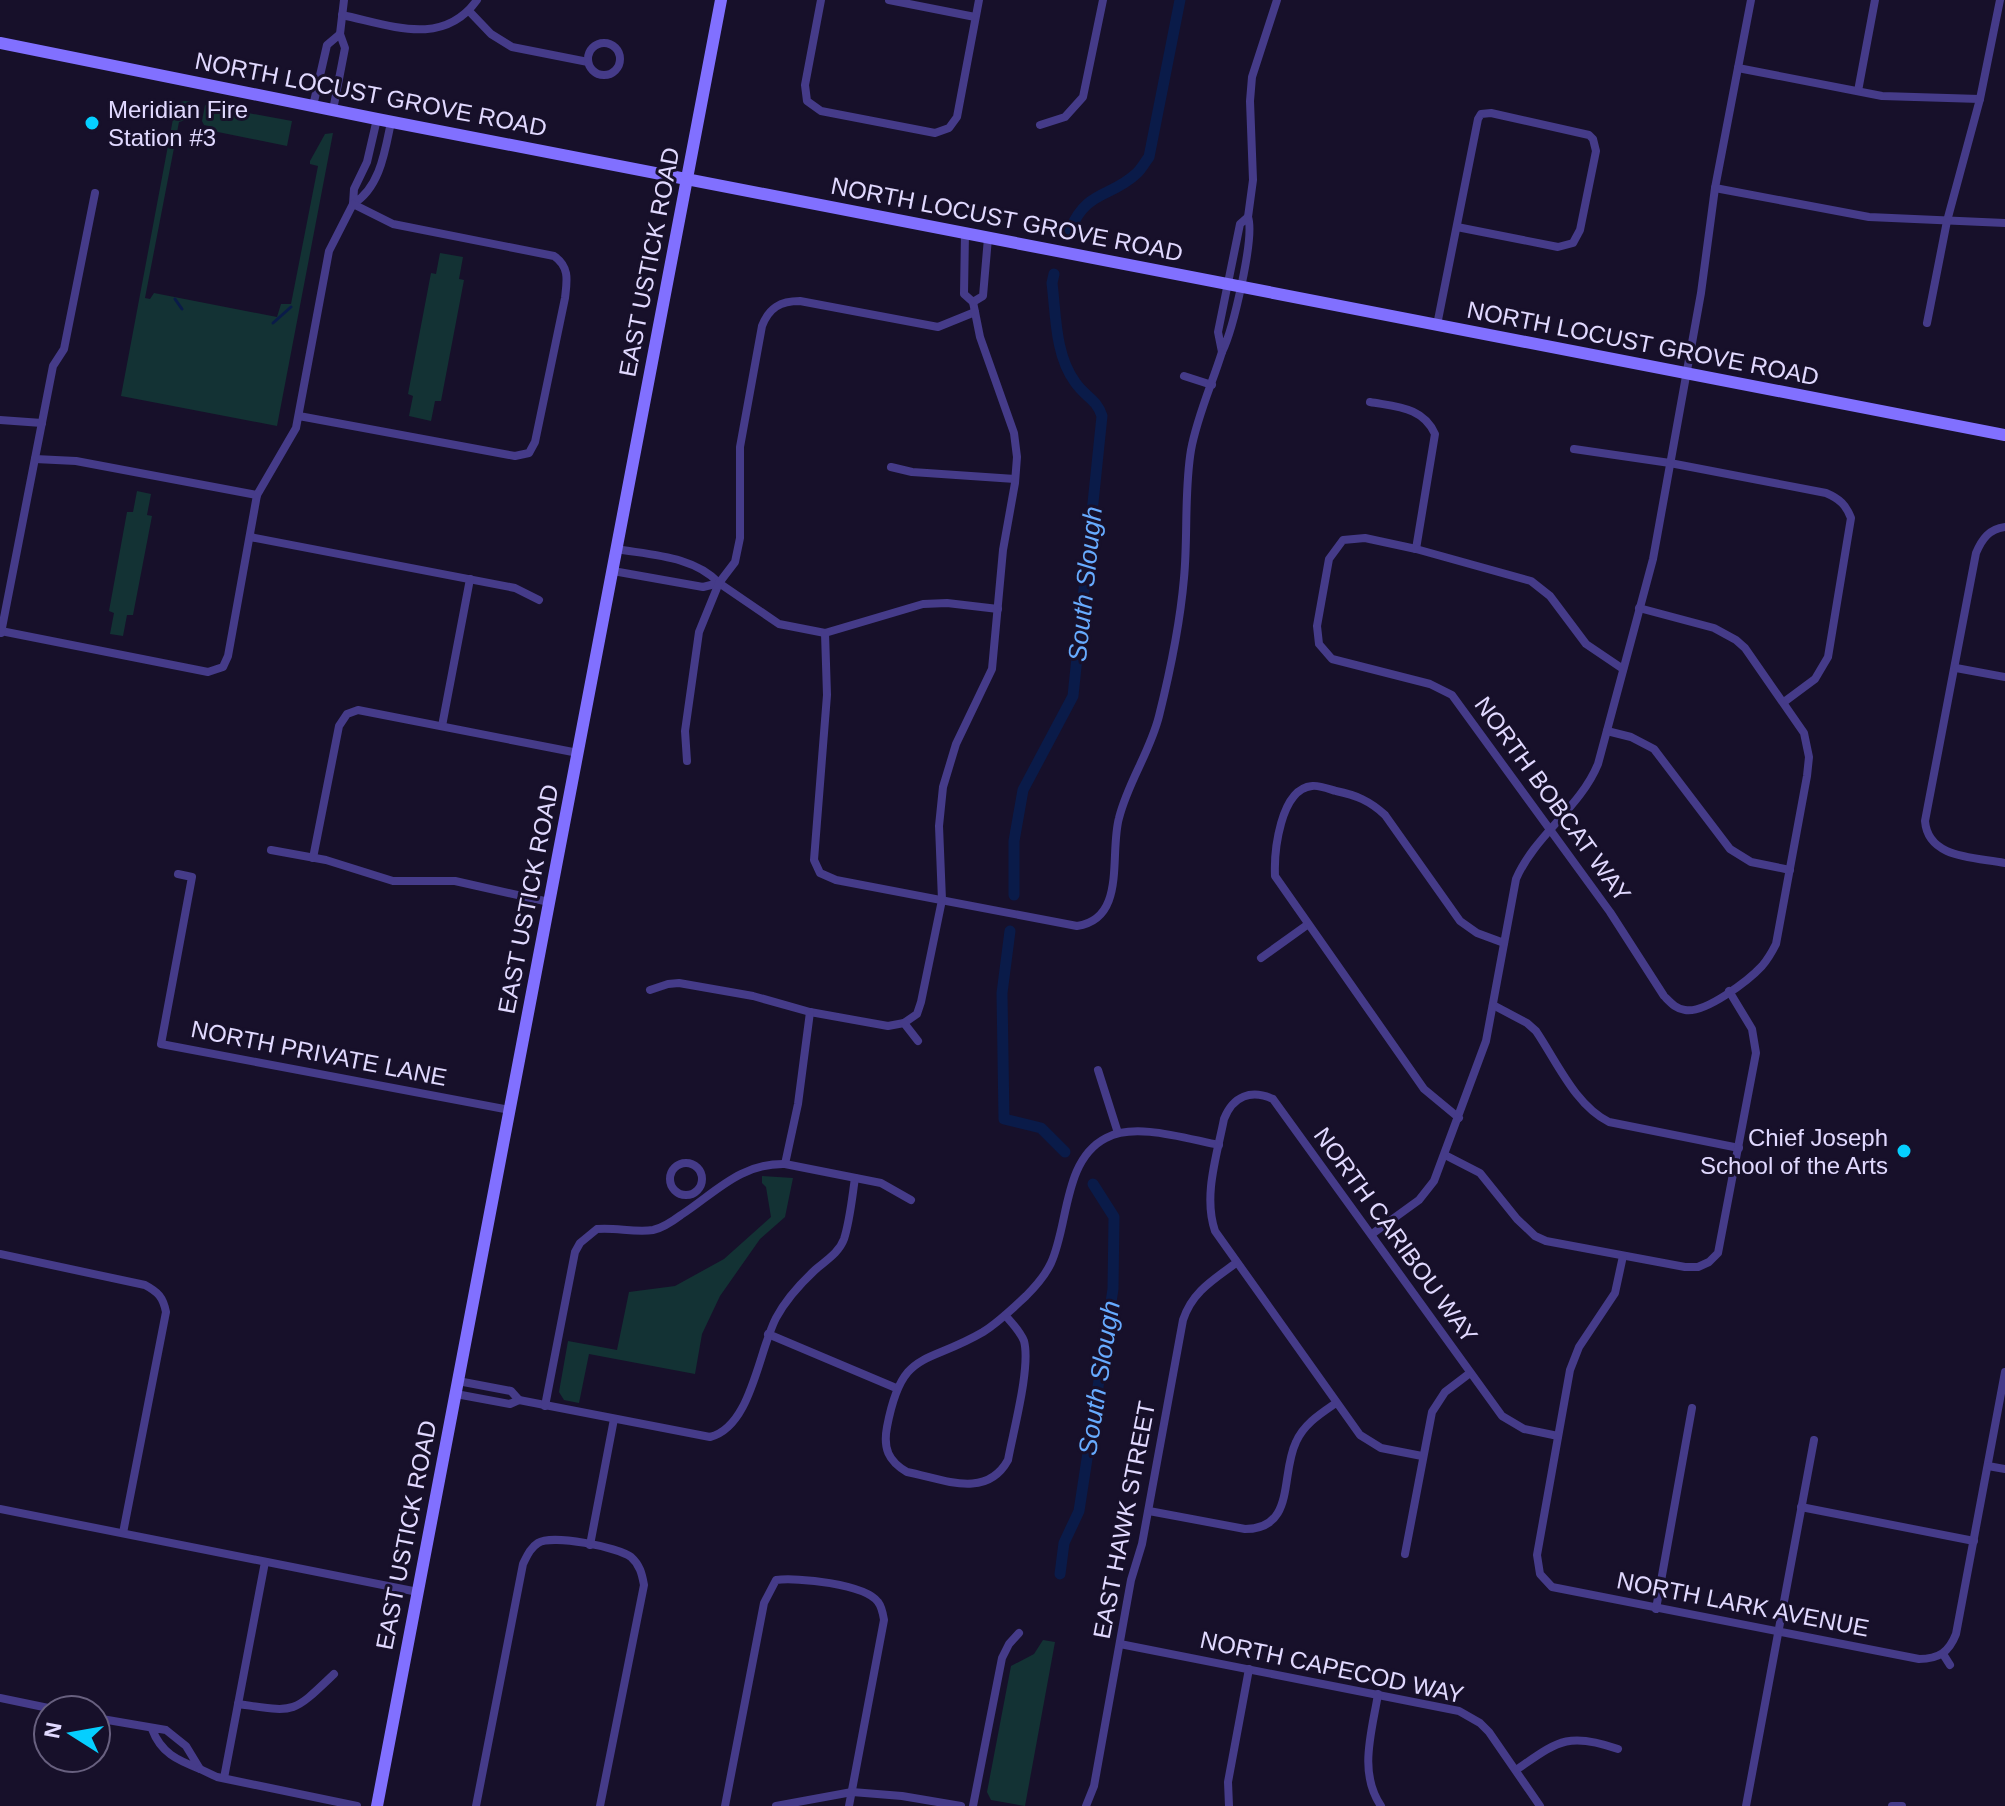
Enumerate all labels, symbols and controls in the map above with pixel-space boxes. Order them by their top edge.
street label: NORTH LOCUST GROVE ROAD [193,47,549,141]
place label: Meridian Fire Station #3 [108,96,248,151]
marker: Meridian Fire Station #3 [83,114,101,132]
street label: EAST USTICK ROAD [614,145,684,379]
street label: NORTH LOCUST GROVE ROAD [829,172,1185,266]
street label: NORTH LOCUST GROVE ROAD [1465,296,1821,390]
water label: South Slough [1062,505,1108,663]
street label: NORTH BOBCAT WAY [1470,691,1636,907]
street label: EAST USTICK ROAD [493,782,563,1016]
street label: NORTH PRIVATE LANE [189,1015,449,1091]
street label: NORTH CARIBOU WAY [1309,1122,1483,1348]
place label: Chief Joseph School of the Arts [1700,1124,1888,1179]
marker: Chief Joseph School of the Arts [1895,1142,1913,1160]
water label: South Slough [1072,1299,1126,1457]
street label: EAST HAWK STREET [1088,1399,1160,1641]
street label: EAST USTICK ROAD [371,1418,441,1652]
street label: NORTH LARK AVENUE [1615,1566,1871,1642]
street label: NORTH CAPECOD WAY [1198,1626,1466,1708]
north arrow [32,1694,112,1774]
text: N [39,1720,67,1740]

